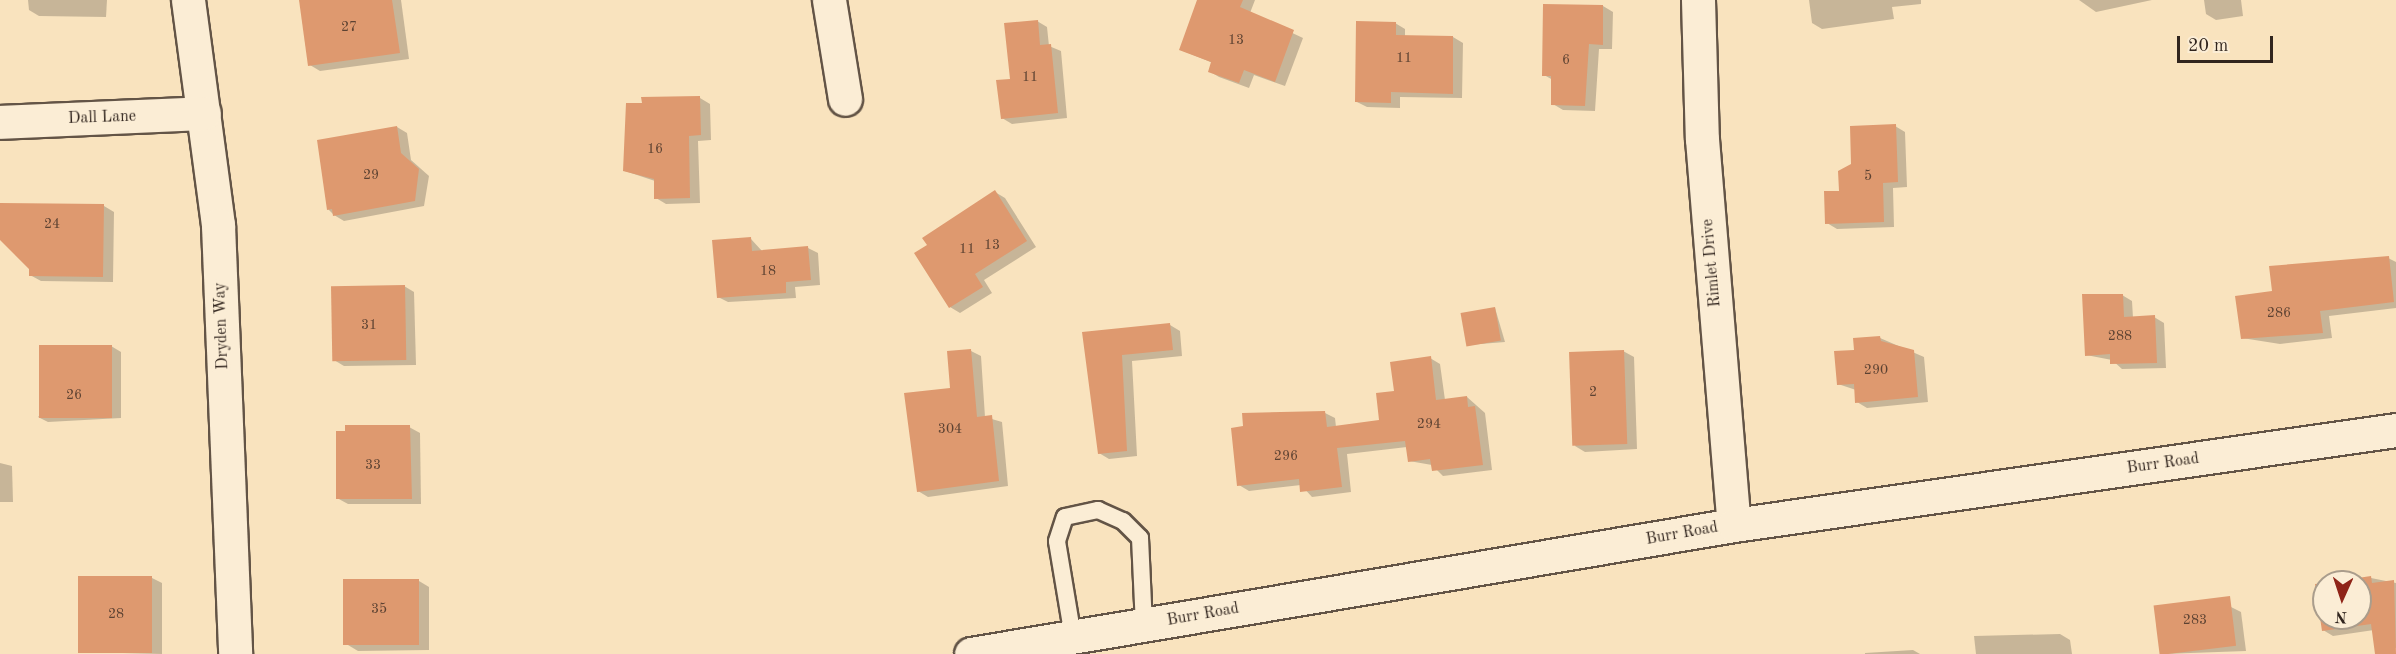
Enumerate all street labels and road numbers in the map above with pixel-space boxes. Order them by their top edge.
street label: Dall Lane [68,107,136,129]
street label: Rimlet Drive [1699,218,1725,308]
street label: Dryden Way [211,282,233,370]
street label: Burr Road [2126,449,2200,479]
street label: Burr Road [1644,518,1720,550]
street label: Burr Road [1165,599,1241,631]

